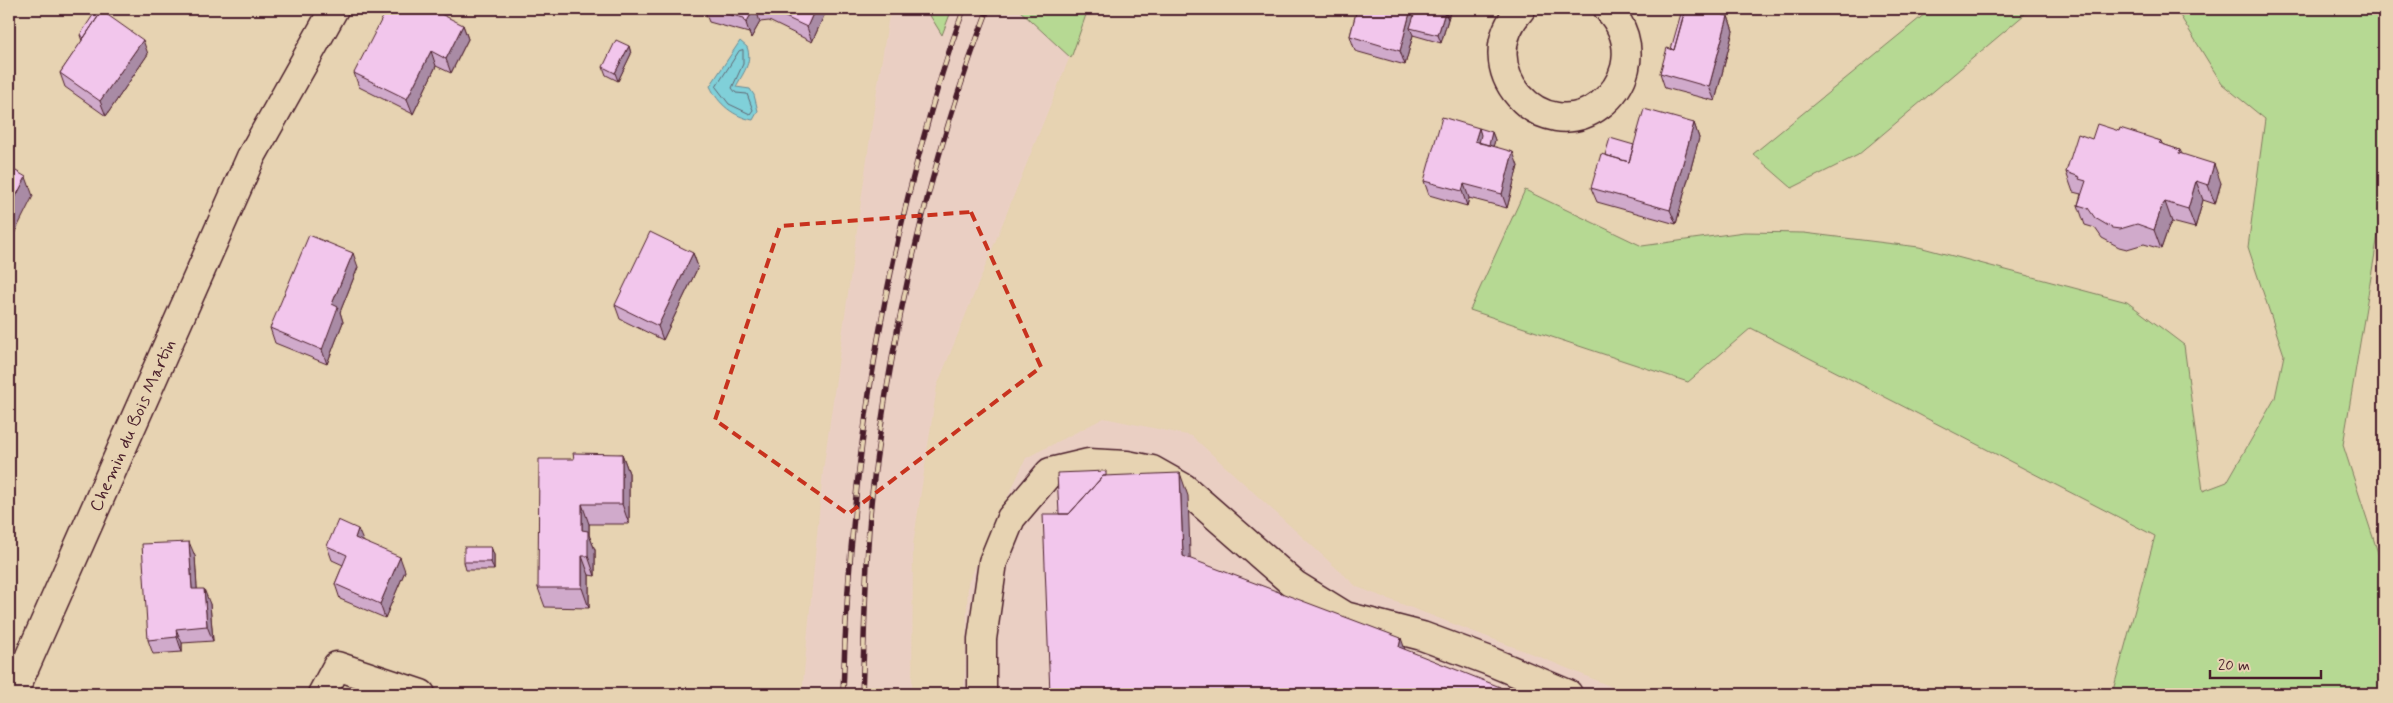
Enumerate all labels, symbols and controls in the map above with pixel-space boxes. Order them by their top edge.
street label: Chemin du Bois Martin [84,336,182,516]
scale bar [2210,648,2322,680]
text: 20 m [2218,656,2250,676]

